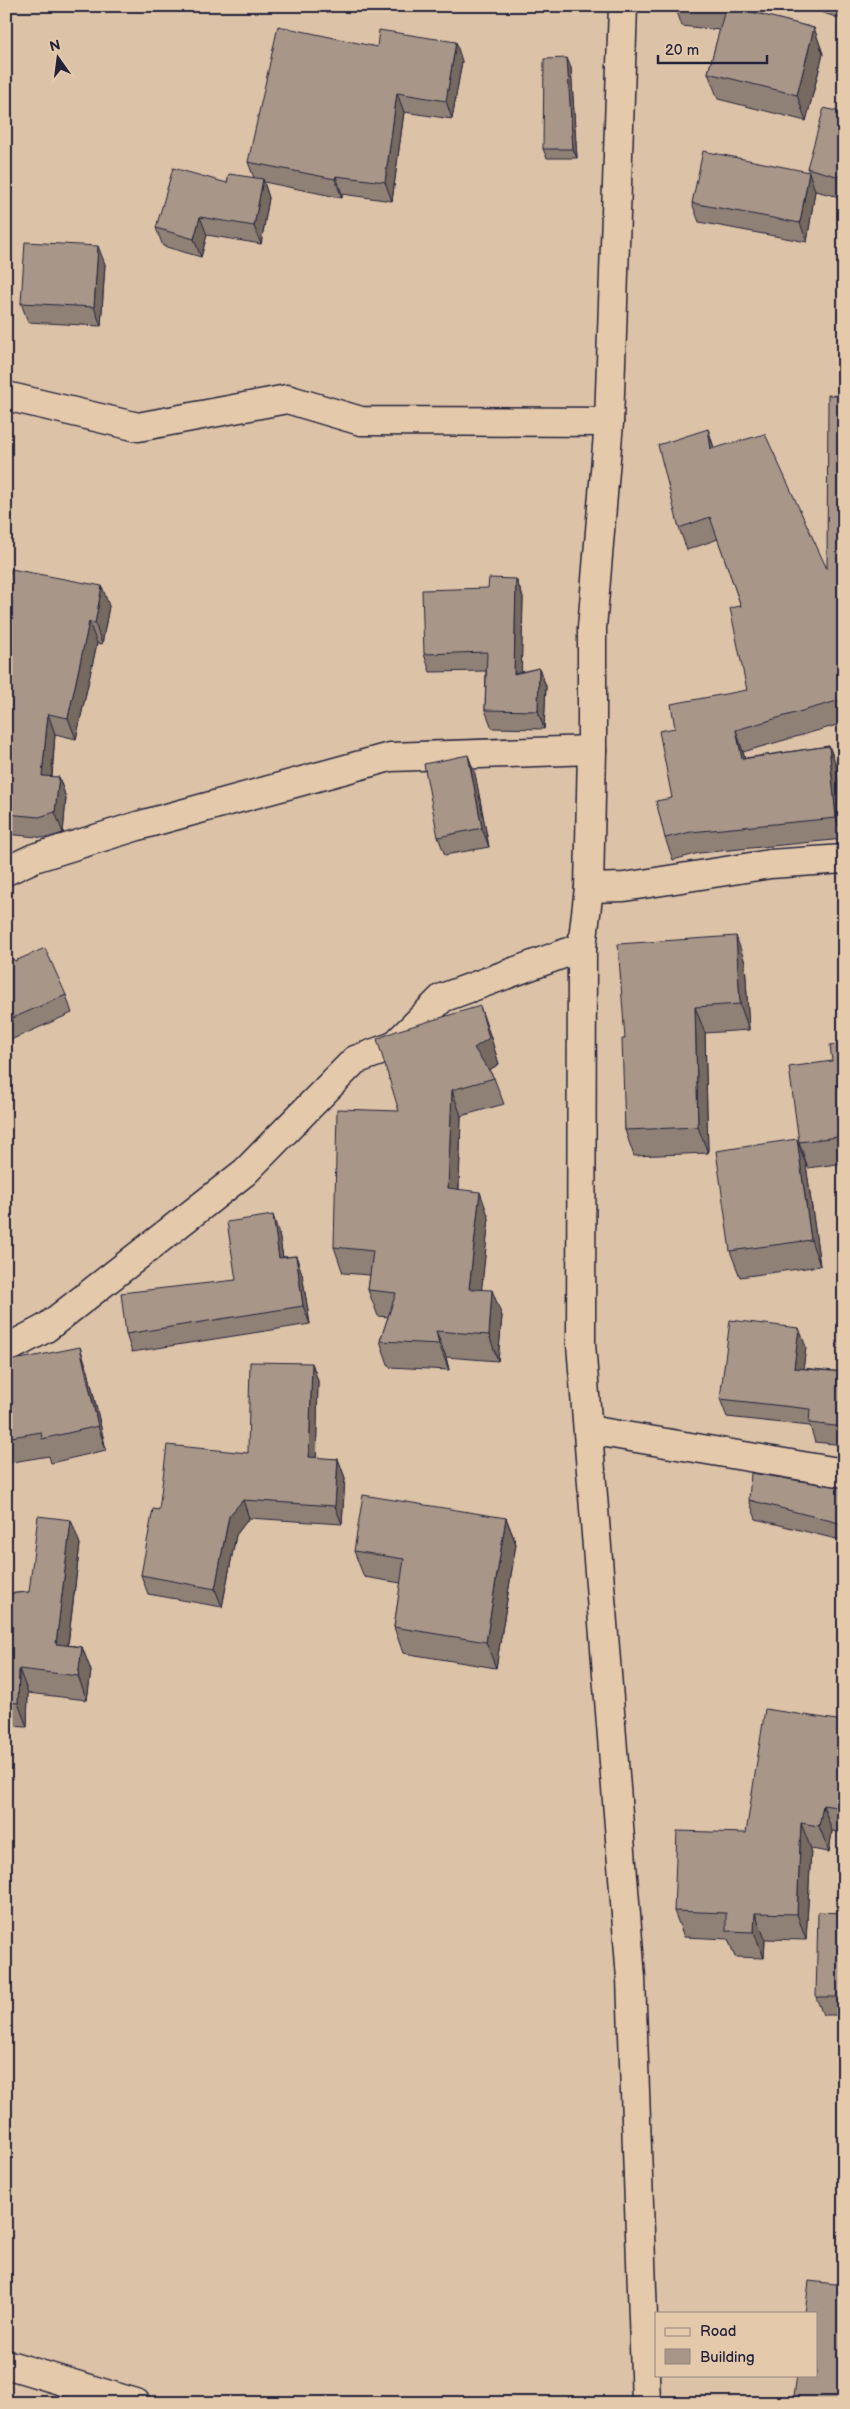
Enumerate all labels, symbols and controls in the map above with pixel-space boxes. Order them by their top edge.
north arrow [32,32,82,82]
scale bar [658,32,766,64]
text: N [48,36,62,55]
text: 20 m [665,41,699,60]
legend [655,2312,818,2376]
text: Road [700,2322,736,2341]
text: Building [700,2348,755,2367]

